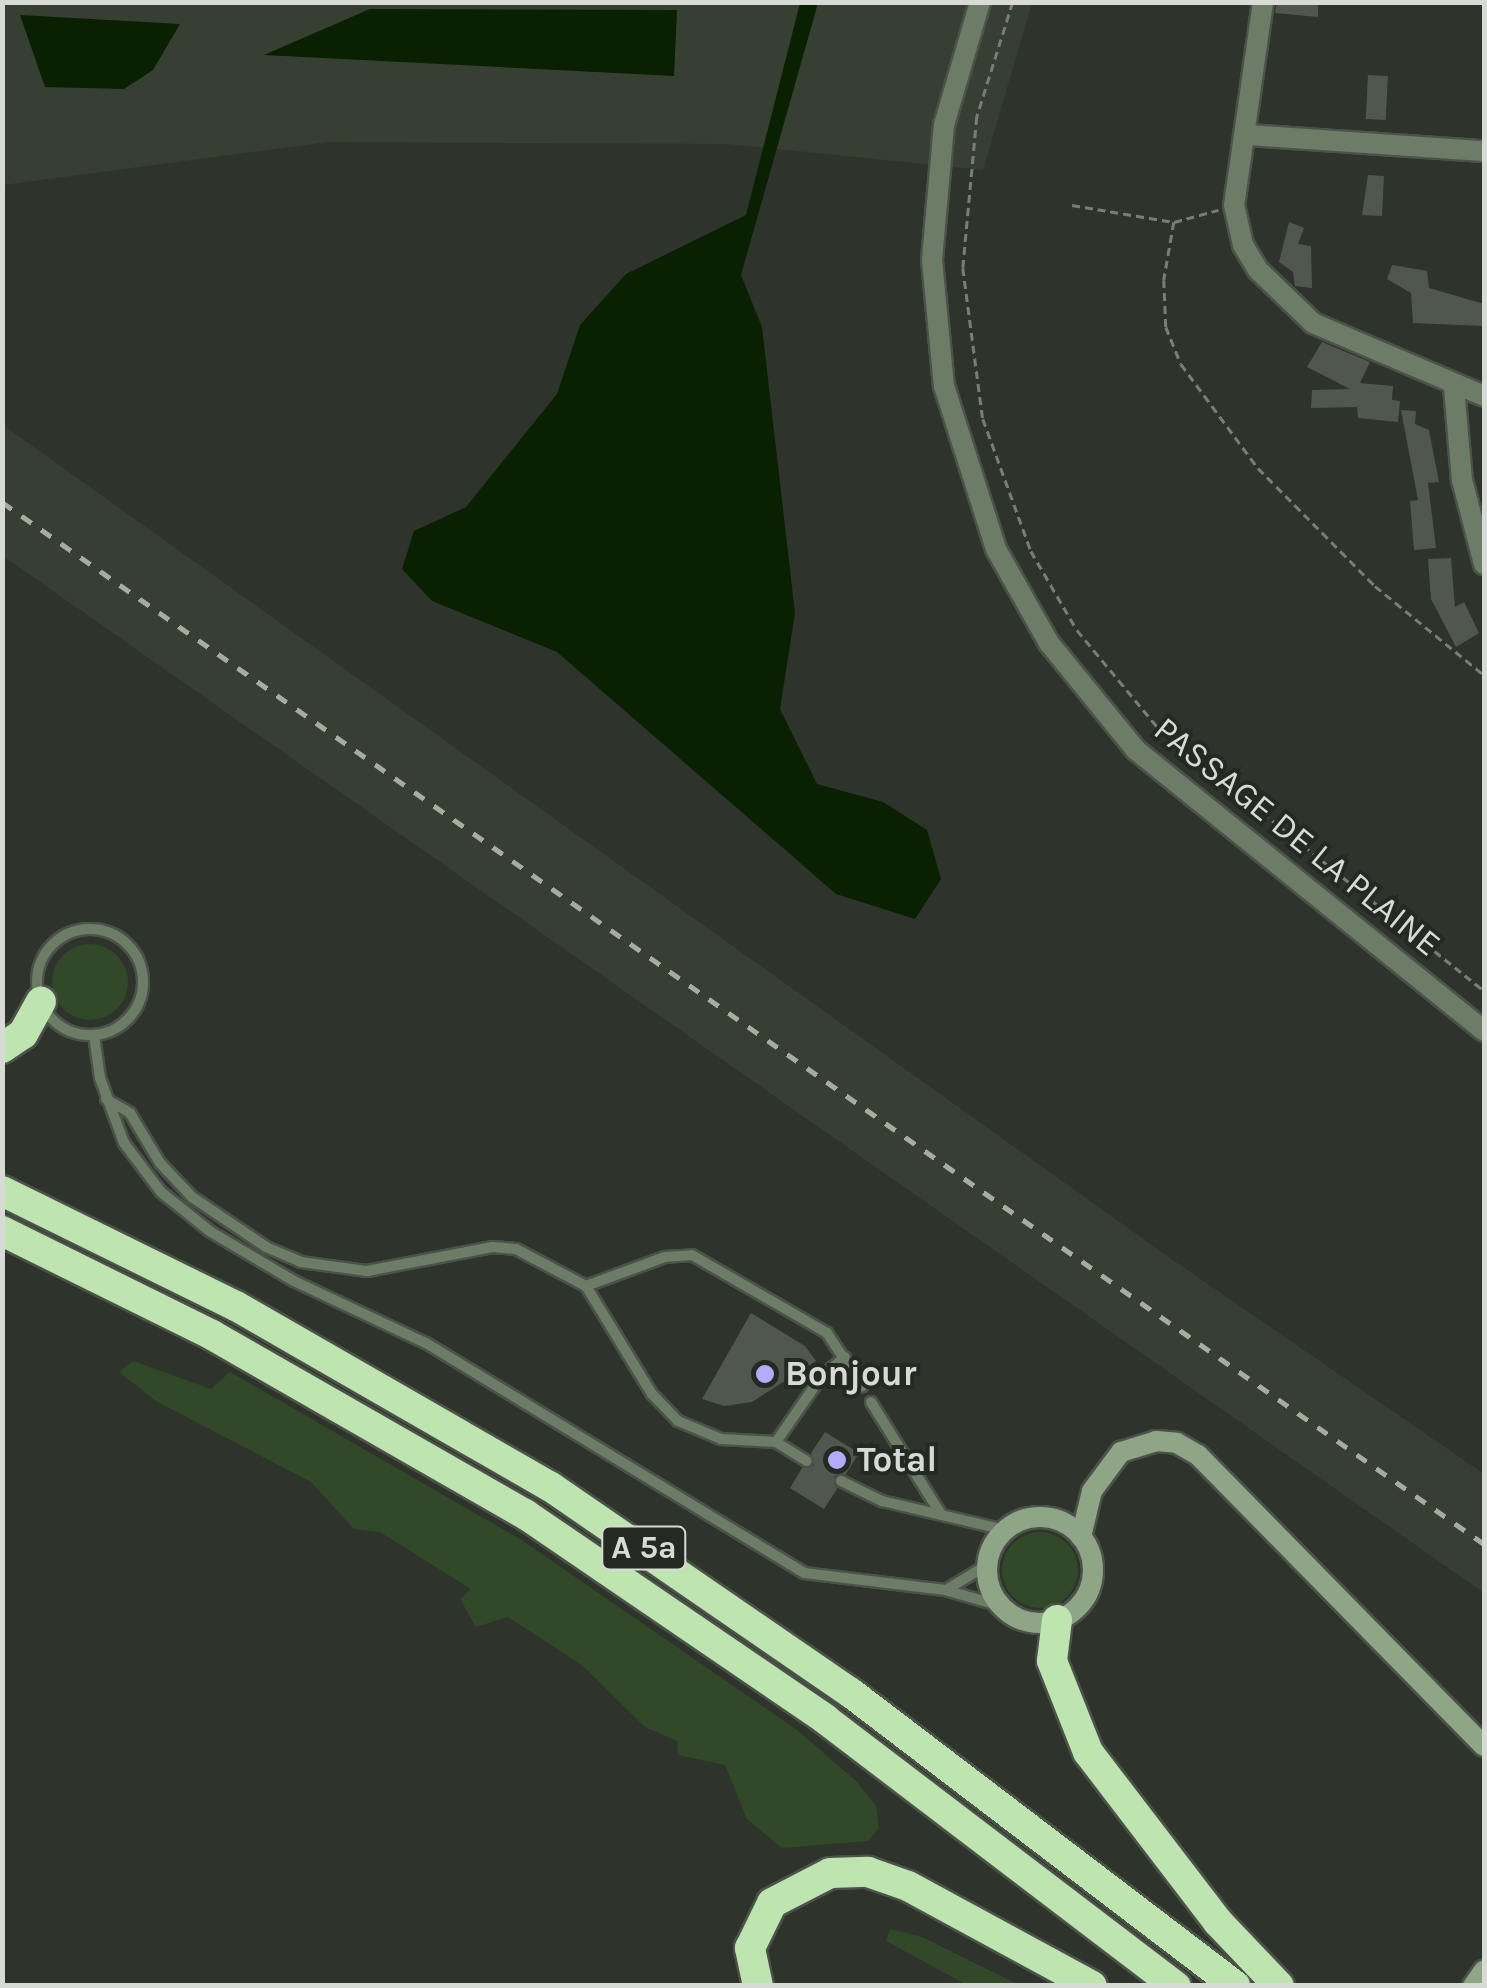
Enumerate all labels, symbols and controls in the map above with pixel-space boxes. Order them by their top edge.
street label: PASSAGE DE LA PLAINE [1145,709,1449,965]
place label: Bonjour [785,1353,917,1395]
marker: Bonjour [754,1363,776,1385]
place label: Total [857,1439,937,1481]
marker: Total [826,1449,848,1471]
road number: A 5a [599,1521,689,1575]

